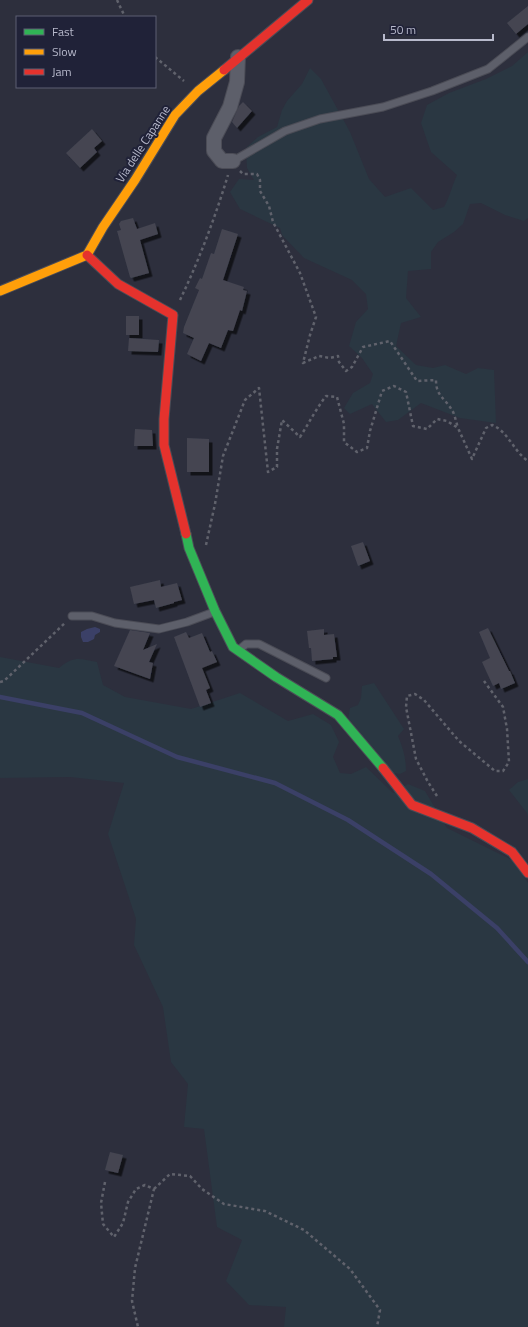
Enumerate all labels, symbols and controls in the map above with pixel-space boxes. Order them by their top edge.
legend [16,16,156,88]
scale bar [384,16,493,42]
text: 50 m [390,20,416,39]
text: Fast [52,22,75,41]
text: Slow [52,42,77,61]
text: Jam [52,62,72,81]
street label: Via delle Capanne [110,101,175,186]

